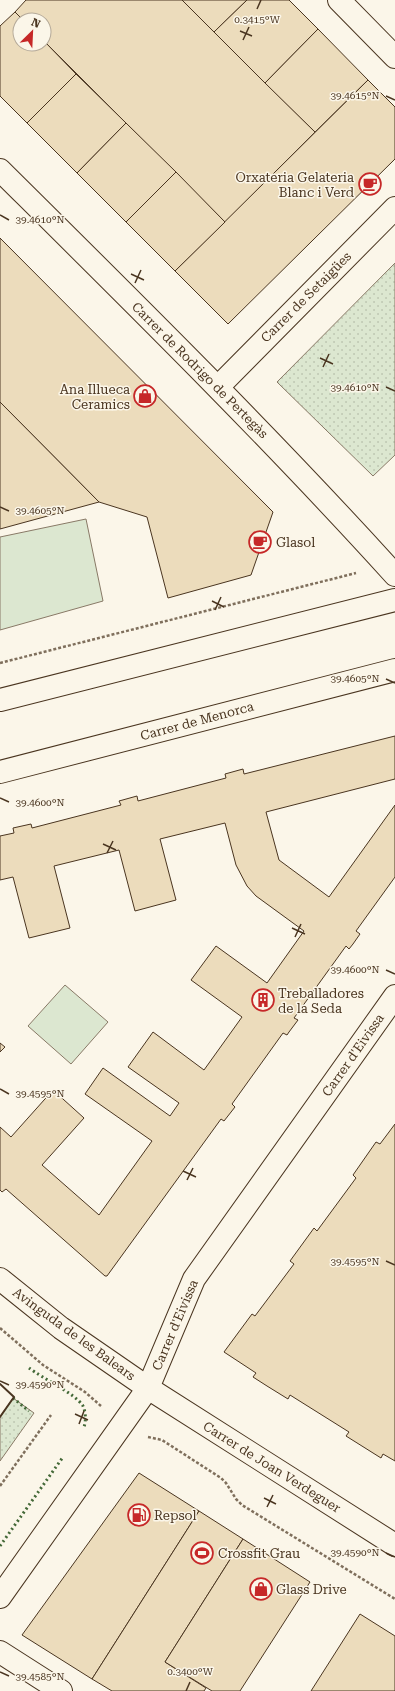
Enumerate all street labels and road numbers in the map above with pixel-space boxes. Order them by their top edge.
street label: Carrer de Setaigües [258,249,354,345]
street label: Carrer de Rodrigo de Pertegàs [129,299,271,441]
street label: Carrer de Menorca [139,699,255,743]
street label: Carrer d'Eivissa [319,1011,387,1099]
street label: Carrer d'Eivissa [149,1277,201,1373]
street label: Avinguda de les Balears [10,1285,138,1383]
street label: Carrer de Joan Verdeguer [200,1418,344,1516]

